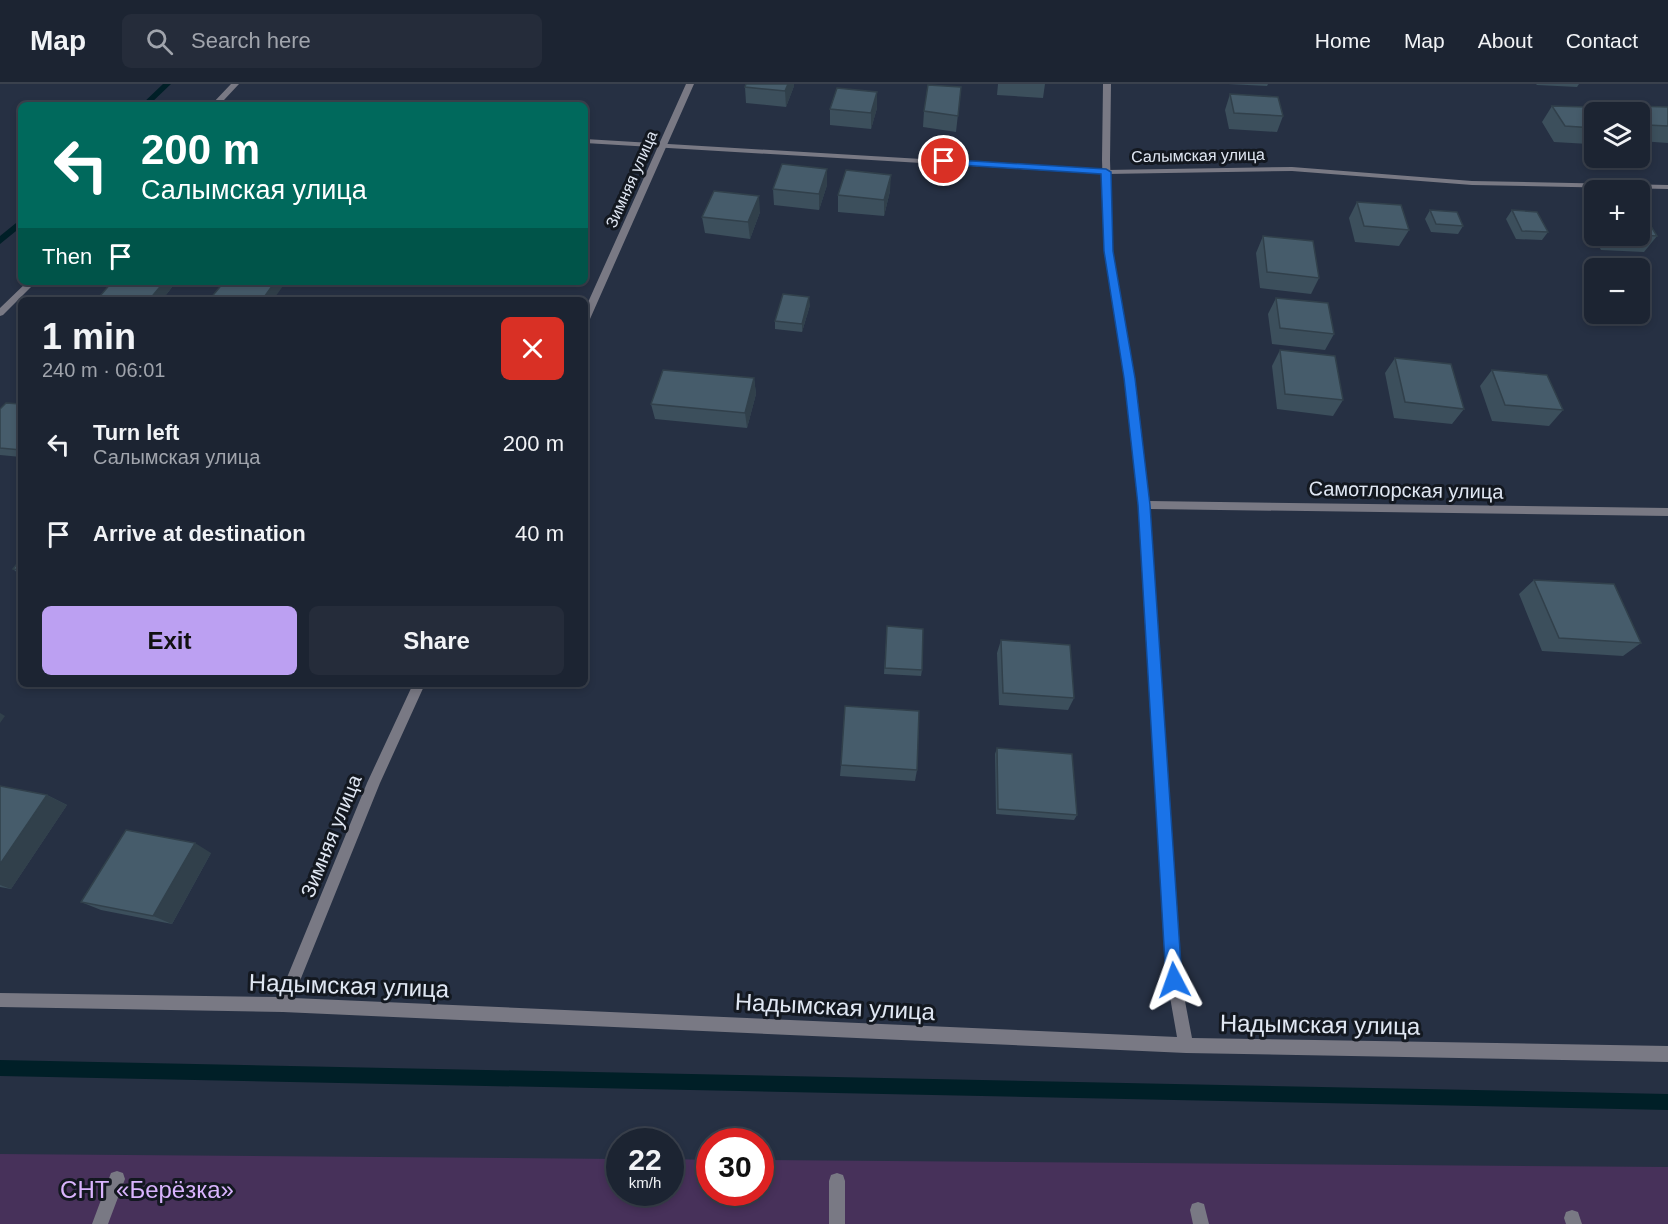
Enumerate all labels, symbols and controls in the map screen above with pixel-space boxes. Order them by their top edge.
search box [122,14,542,68]
text: Map [30,25,86,56]
icon: search [143,25,176,58]
text: Search here [191,28,311,53]
text: Home [1315,29,1371,52]
text: Map [1404,29,1445,52]
text: About [1478,29,1533,52]
text: Contact [1566,29,1638,52]
map controls [1584,102,1650,324]
button: layers [1584,102,1650,168]
icon: left [42,126,120,204]
text: 200 m [141,126,260,173]
street label: Зимняя улица [603,128,660,230]
pin [918,135,969,186]
icon: arrive [927,144,960,177]
street label: Салымская улица [1131,146,1265,165]
text: Салымская улица [141,175,367,205]
button: + [1584,180,1650,246]
icon: arrive [104,240,137,273]
text: Then [42,244,92,269]
button: − [1584,258,1650,324]
text: 1 min [42,316,136,357]
button: close [501,317,564,380]
text: 240 m · 06:01 [42,359,165,381]
text: Turn left [93,420,179,445]
icon: left [42,428,75,461]
text: 200 m [503,431,564,456]
text: Салымская улица [93,446,260,468]
street label: Самотлорская улица [1308,477,1504,503]
icon: arrive [42,518,75,551]
text: Arrive at destination [93,521,306,546]
text: 40 m [515,521,564,546]
button: Exit [42,606,297,675]
button: Share [309,606,564,675]
street label: Зимняя улица [296,771,366,901]
position arrow [1142,948,1206,1012]
street label: Надымская улица [248,969,450,1003]
street label: Надымская улица [734,988,936,1025]
street label: Надымская улица [1220,1009,1421,1040]
speed limit sign: 30 [696,1128,774,1206]
text: 22 [628,1143,662,1176]
text: km/h [629,1174,661,1191]
park label: СНТ «Берёзка» [60,1176,234,1203]

